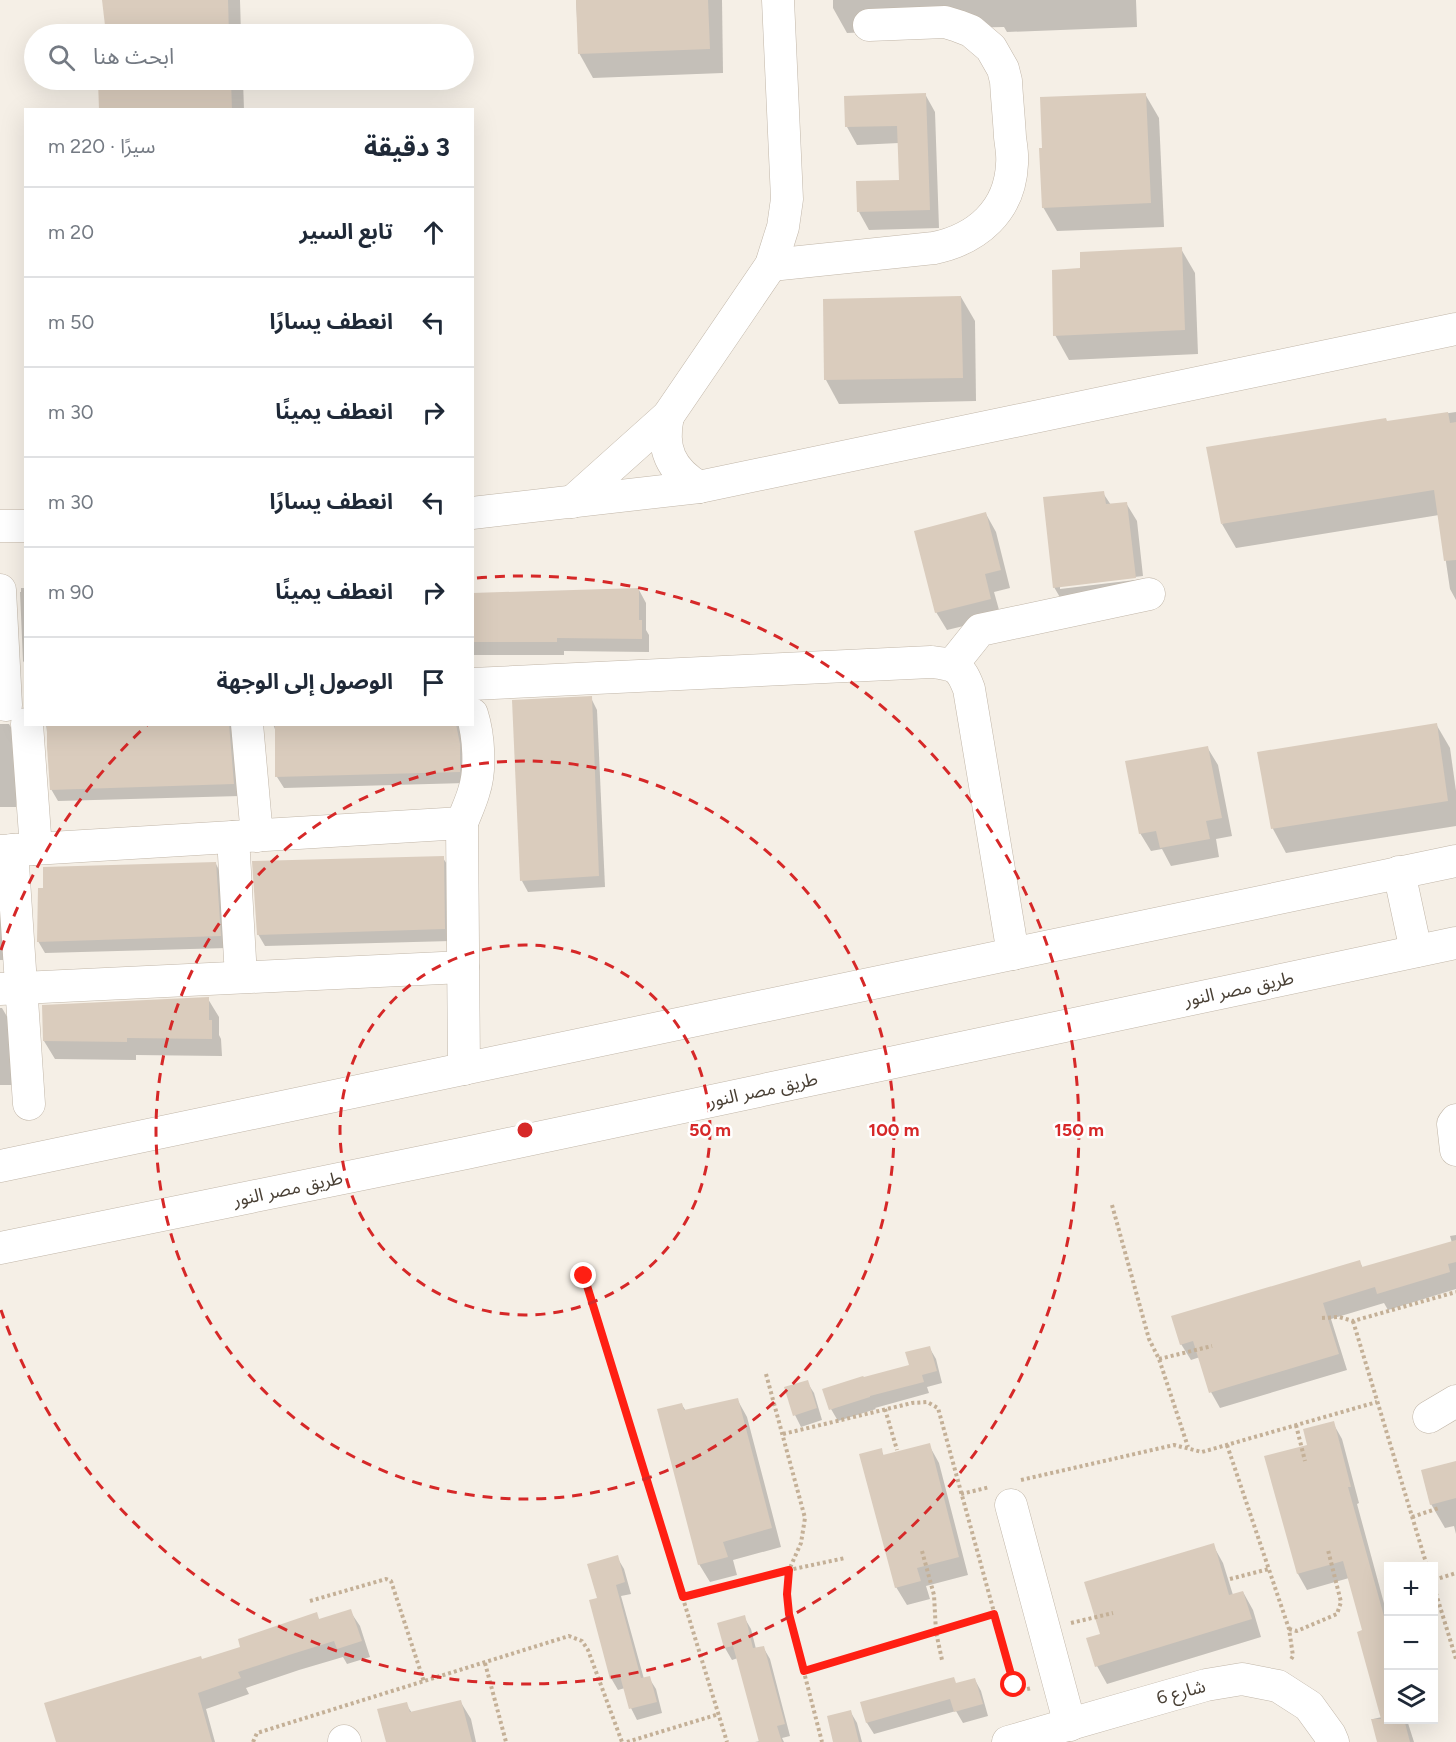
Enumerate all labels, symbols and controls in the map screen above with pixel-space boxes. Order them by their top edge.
search box [24,24,474,90]
icon: search [45,41,78,74]
text: ابحث هنا [93,43,174,70]
text: 3 دقيقة [364,131,450,163]
text: سيرًا · 220 m [48,134,155,158]
icon: ahead [417,216,450,249]
text: تابع السير [299,218,393,245]
text: 20 m [48,220,94,244]
icon: left [417,306,450,339]
text: انعطف يسارًا [270,308,393,335]
text: 50 m [48,310,94,334]
icon: right [417,396,450,429]
text: انعطف يمينًا [275,398,393,425]
text: 30 m [48,400,94,424]
icon: left [417,486,450,519]
text: انعطف يسارًا [270,488,393,515]
text: 30 m [48,490,94,514]
icon: right [417,576,450,609]
text: انعطف يمينًا [275,578,393,605]
text: 90 m [48,580,94,604]
icon: arrive [417,666,450,699]
text: الوصول إلى الوجهة [216,668,393,695]
street label: طريق مصر النور [1181,967,1296,1012]
street label: طريق مصر النور [705,1068,820,1113]
text: 50 m [689,1119,731,1141]
text: 100 m [869,1119,919,1141]
text: 150 m [1054,1119,1104,1141]
centre of rings [515,1120,535,1140]
street label: طريق مصر النور [230,1167,345,1212]
route end [570,1262,596,1288]
map controls [1384,1562,1438,1724]
button: + [1384,1562,1438,1616]
button: − [1384,1616,1438,1670]
button: layers [1384,1670,1438,1724]
route start [1000,1671,1026,1697]
street label: شارع 6 [1154,1675,1209,1712]

